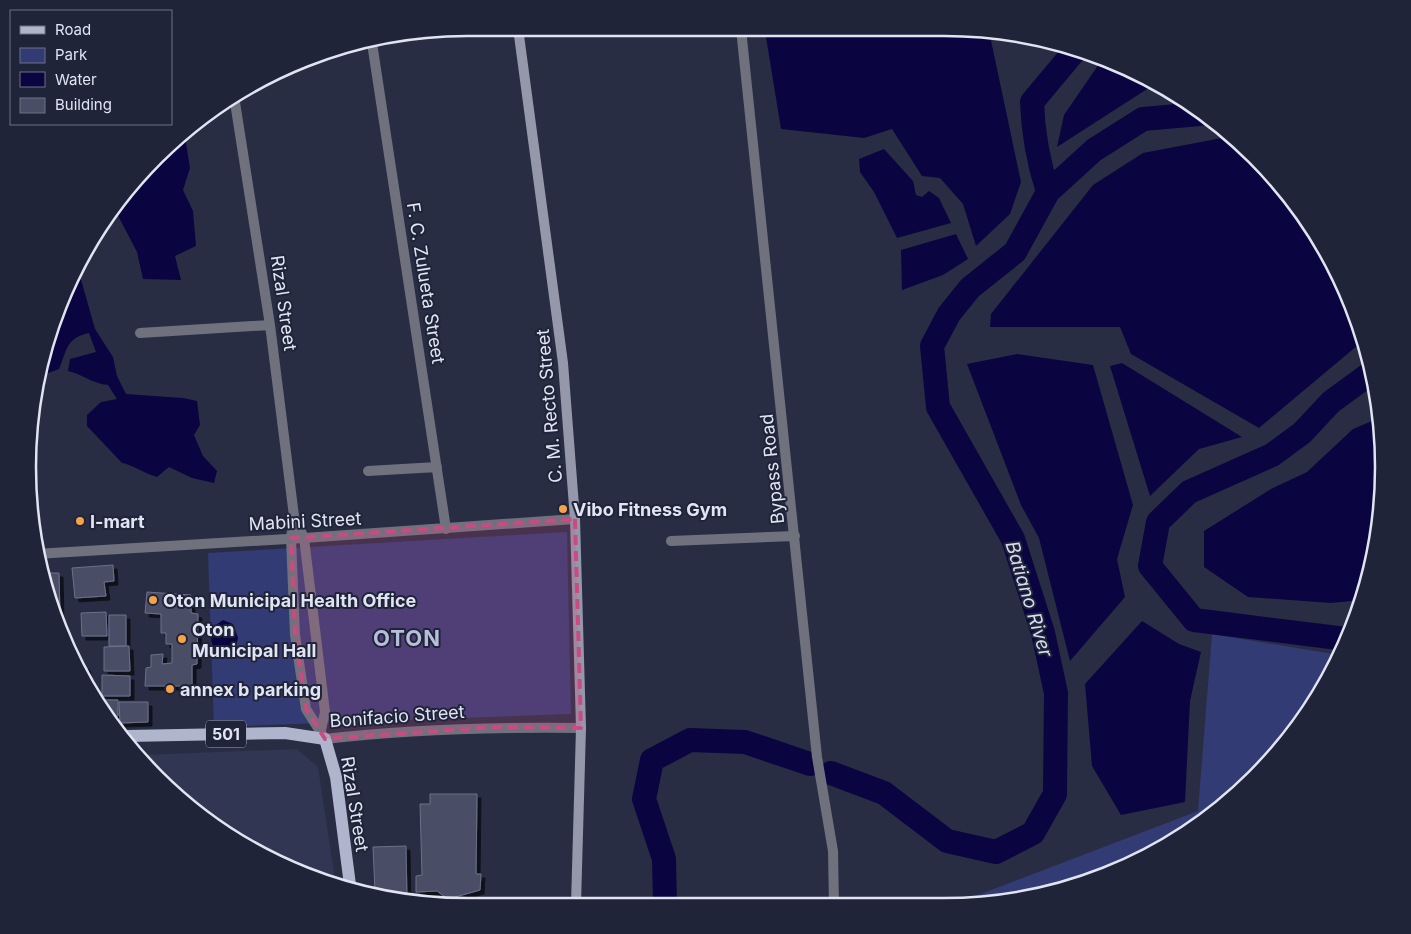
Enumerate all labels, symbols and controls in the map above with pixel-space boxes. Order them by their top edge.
legend [10,10,172,125]
text: Road [55,20,91,39]
text: Park [55,45,88,64]
text: Water [55,70,97,89]
text: Building [55,95,112,114]
street label: F. C. Zulueta Street [403,201,449,365]
street label: Rizal Street [267,254,301,352]
street label: C. M. Recto Street [532,328,566,484]
street label: Bypass Road [756,413,788,525]
place label: Vibo Fitness Gym [573,499,727,520]
marker: Vibo Fitness Gym [557,503,569,515]
street label: Mabini Street [248,508,362,534]
place label: I-mart [90,511,145,532]
marker: I-mart [74,515,86,527]
water label: Batiano River [1000,538,1058,660]
place label: Oton Municipal Health Office [163,590,417,611]
marker: Oton Municipal Health Office [147,594,159,606]
place label: Oton Municipal Hall [192,619,316,661]
district label: OTON [373,625,441,651]
marker: Oton Municipal Hall [176,633,188,645]
place label: annex b parking [180,679,321,700]
marker: annex b parking [164,683,176,695]
street label: Bonifacio Street [329,701,465,731]
road number: 501 [206,721,246,748]
street label: Rizal Street [337,755,373,853]

